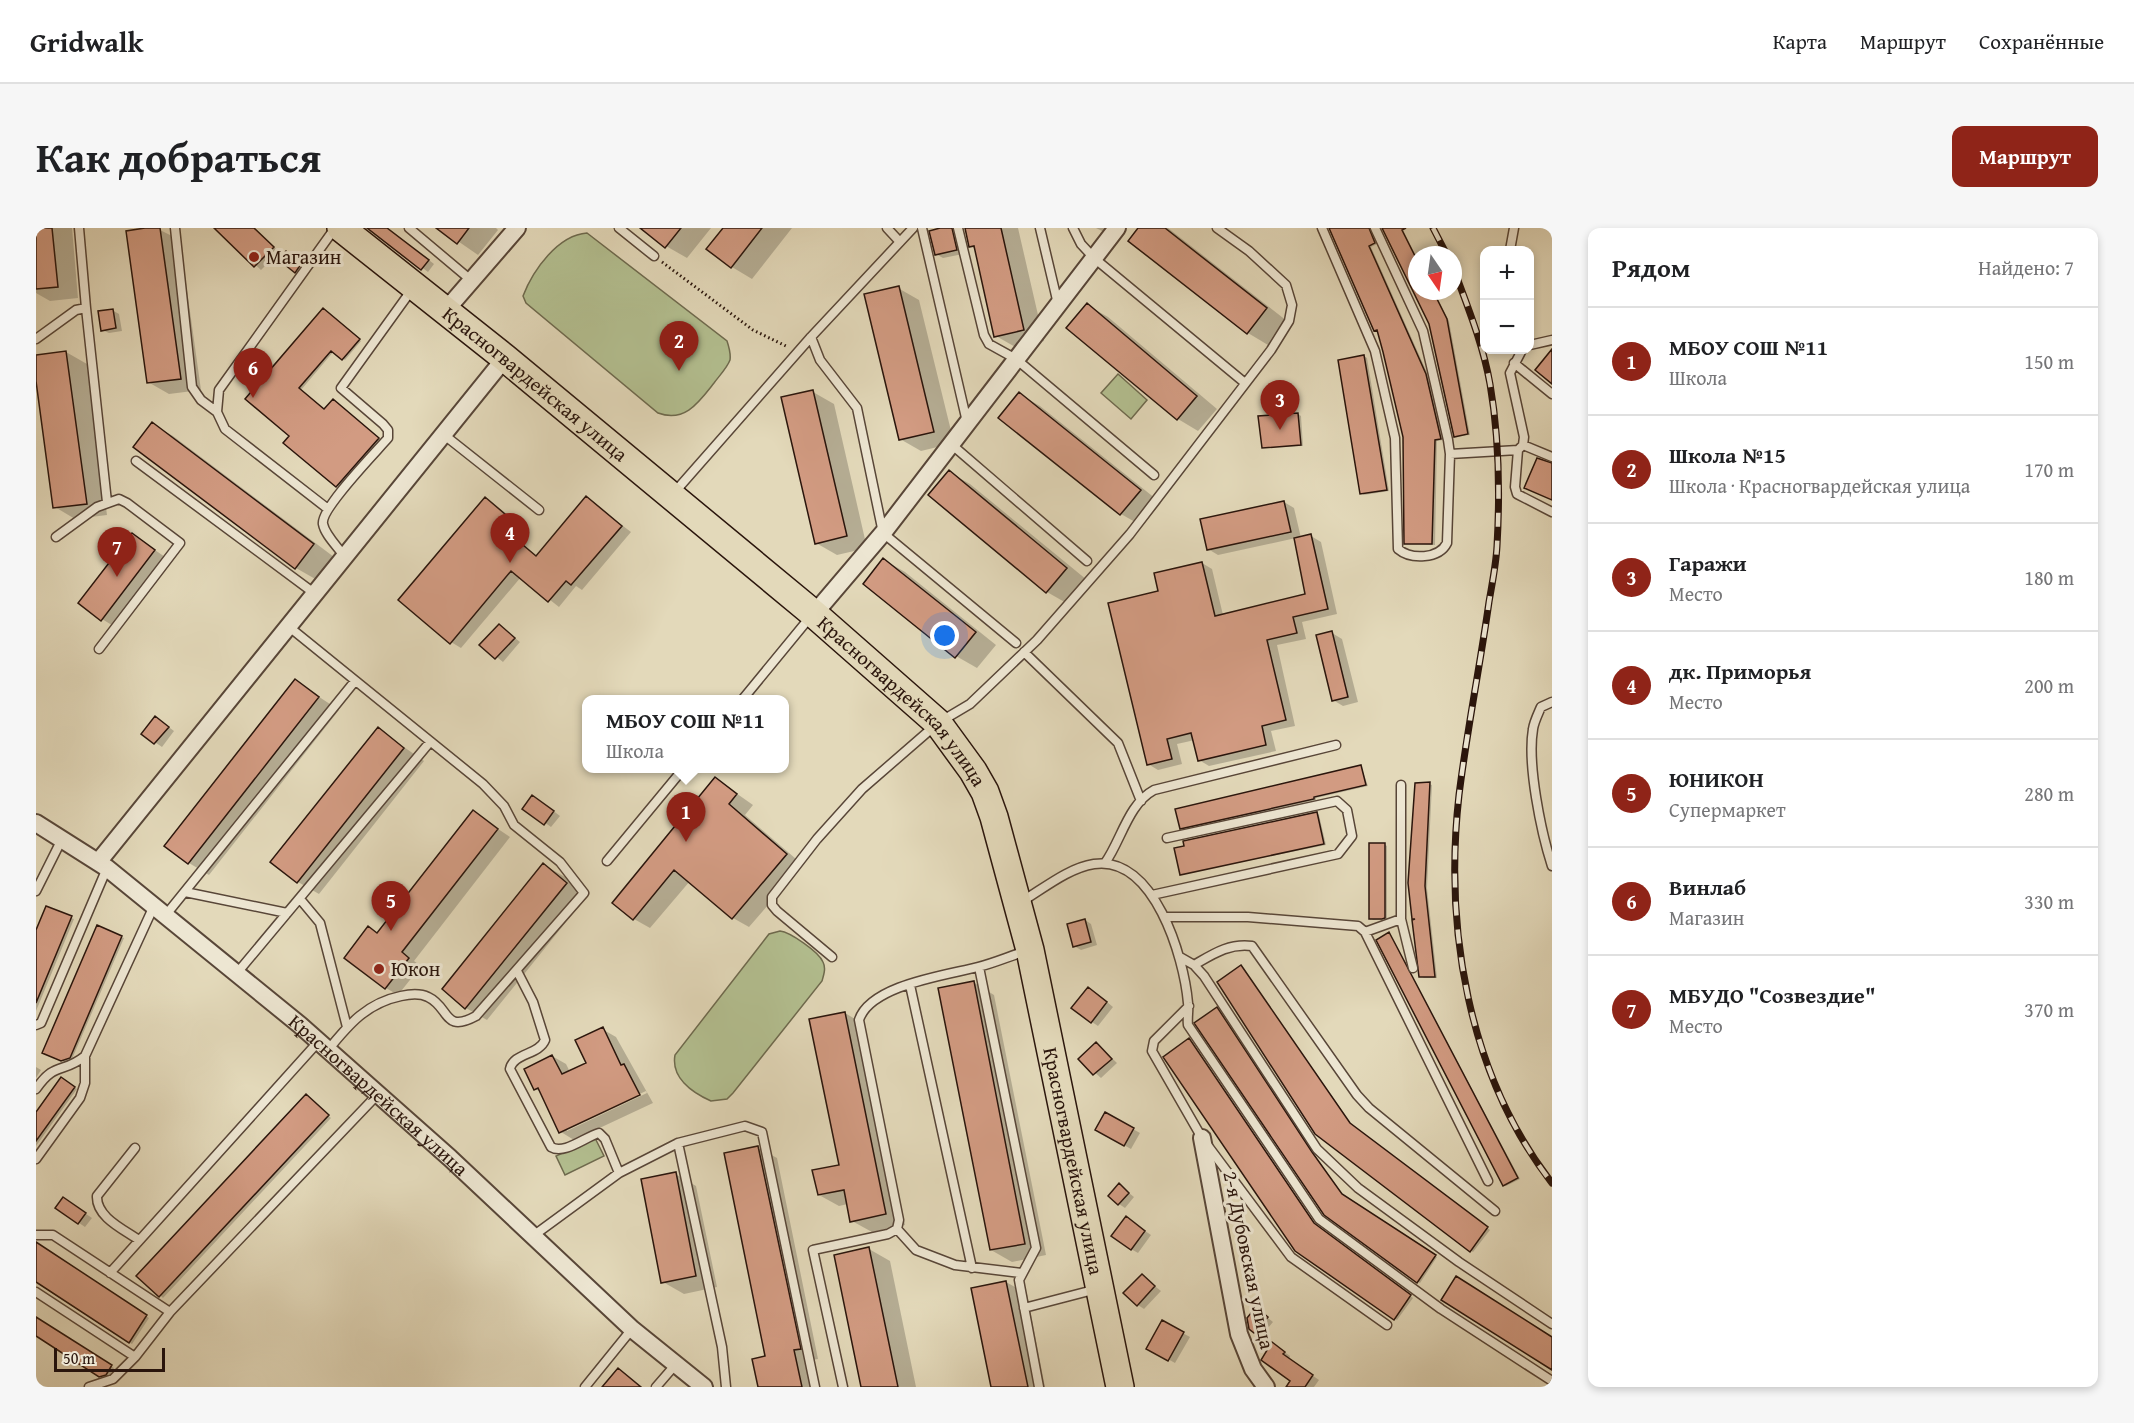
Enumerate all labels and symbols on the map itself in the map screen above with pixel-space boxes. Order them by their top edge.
place label: Магазин [266,242,342,271]
north arrow [1408,246,1462,300]
marker: Магазин [247,250,261,264]
street label: Красногвардейская улица [437,299,635,468]
pin: 2 [660,322,698,371]
pin: 6 [234,348,272,398]
pin: 3 [1260,380,1300,430]
pin: 4 [490,514,530,563]
pin: 7 [98,528,136,577]
street label: Красногвардейская улица [811,608,994,792]
your location [930,621,959,650]
pin: 1 [666,792,706,842]
pin: 5 [372,882,410,931]
place label: Юкон [391,954,441,983]
marker: Юкон [372,962,386,976]
street label: Красногвардейская улица [283,1007,476,1183]
street label: Красногвардейская улица [1036,1045,1112,1278]
street label: 2-я Дубовская улица [1216,1168,1283,1352]
scale bar [54,1345,165,1372]

